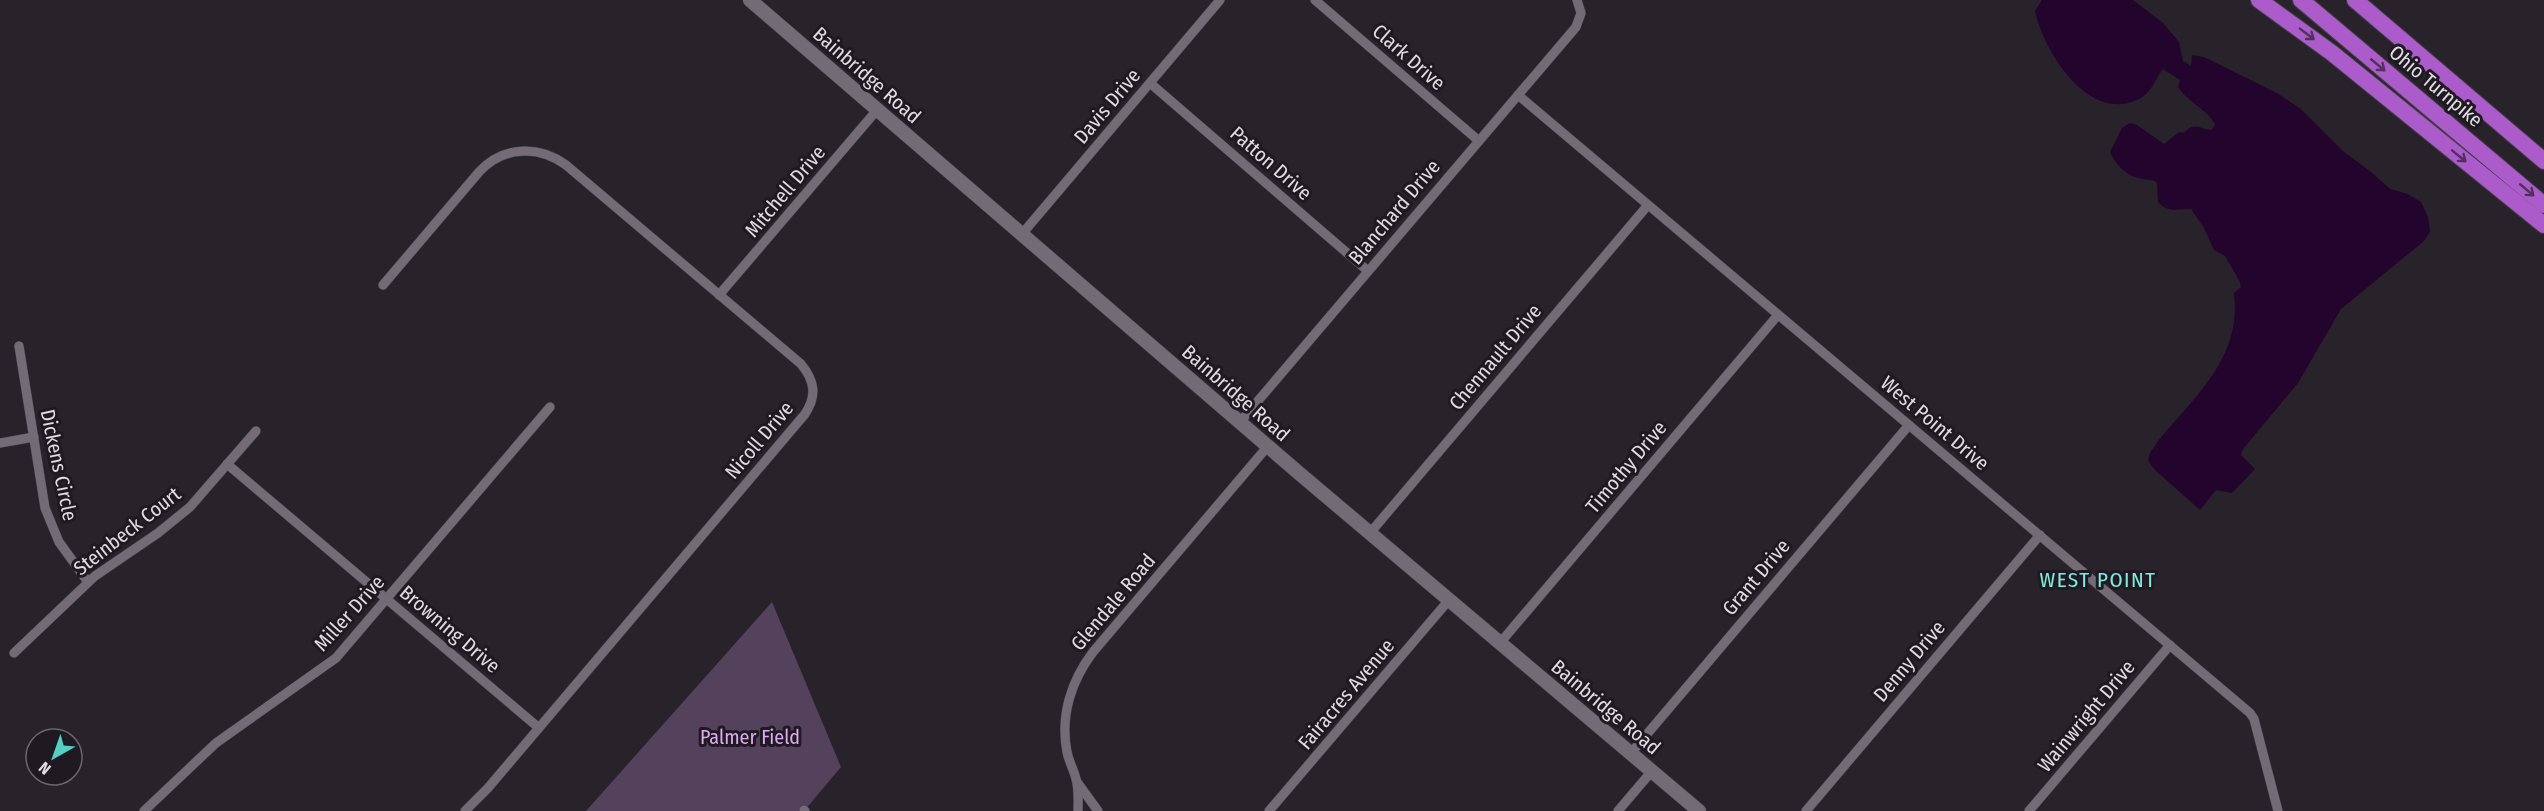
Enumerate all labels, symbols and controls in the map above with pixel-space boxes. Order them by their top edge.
street label: Clark Drive [1368,19,1450,95]
street label: Bainbridge Road [808,22,926,128]
one-way arrow [2298,28,2314,40]
street label: Ohio Turnpike [2384,40,2488,132]
one-way arrow [2370,58,2385,72]
street label: Davis Drive [1069,64,1145,148]
street label: Patton Drive [1225,121,1317,205]
street label: Mitchell Drive [740,140,830,242]
one-way arrow [2451,149,2467,162]
street label: Blanchard Drive [1343,155,1445,269]
one-way arrow [2519,184,2535,197]
street label: Chennault Drive [1444,299,1546,415]
street label: Bainbridge Road [1177,340,1295,446]
street label: West Point Drive [1876,371,1994,475]
street label: Nicoll Drive [720,396,798,484]
street label: Dickens Circle [35,407,83,523]
street label: Timothy Drive [1580,416,1672,518]
street label: Steinbeck Court [69,482,186,580]
street label: Grant Drive [1717,534,1795,620]
street label: Glendale Road [1066,549,1160,655]
district label: WEST POINT [2039,567,2157,593]
street label: Miller Drive [309,570,389,656]
street label: Browning Drive [395,580,505,678]
street label: Denny Drive [1868,616,1950,706]
street label: Fairacres Avenue [1293,634,1399,754]
street label: Bainbridge Road [1547,654,1665,760]
street label: Wainwright Drive [2032,655,2140,777]
park label: Palmer Field [700,725,800,749]
north arrow [24,727,84,787]
text: N [35,758,54,778]

